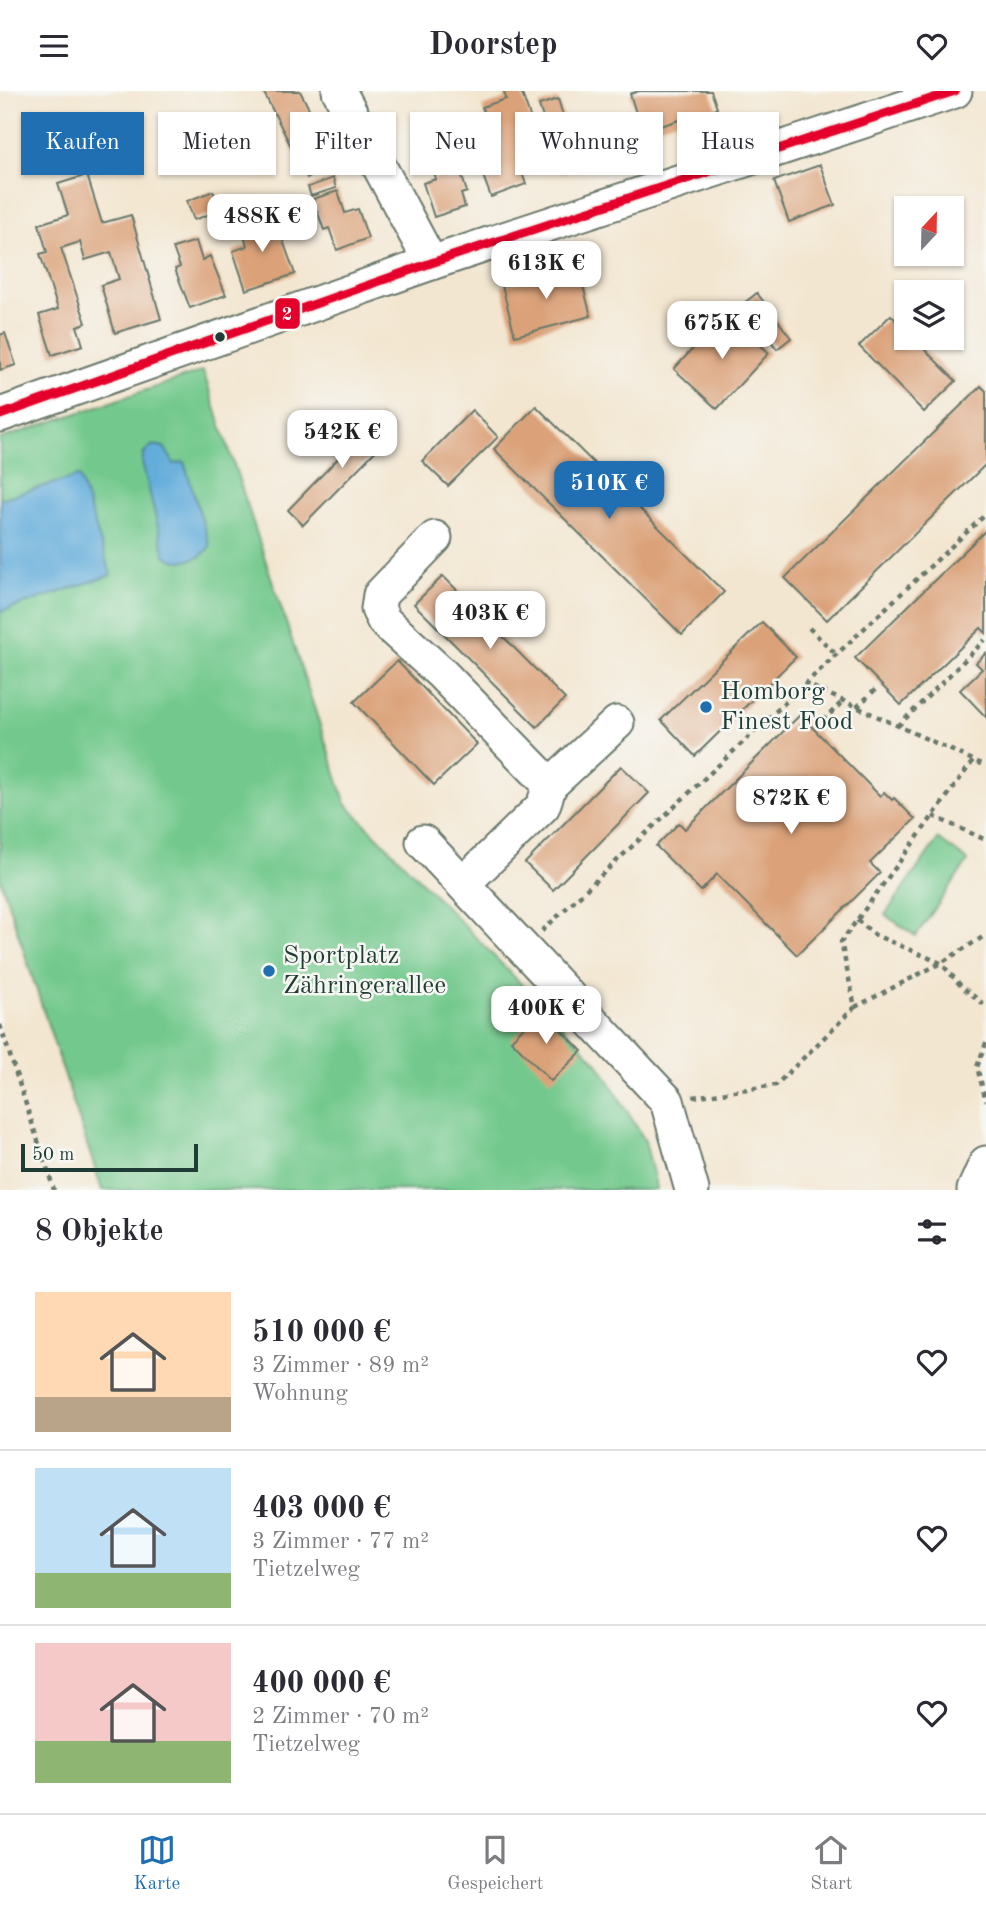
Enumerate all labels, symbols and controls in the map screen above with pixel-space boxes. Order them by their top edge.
icon: menu [35,27,73,65]
icon: heart [913,27,951,65]
text: Doorstep [428,30,558,62]
chip: Kaufen [21,112,144,175]
chip: Mieten [158,112,276,175]
chip: Filter [290,112,396,175]
chip: Neu [410,112,501,175]
chip: Wohnung [515,112,663,175]
chip: Haus [677,112,779,175]
pin: 488K € [205,195,319,254]
north arrow [894,196,964,266]
map controls [894,196,964,350]
text: 488K € [223,205,301,228]
pin: 613K € [489,241,603,301]
text: 613K € [507,252,585,275]
button: layers [894,280,964,350]
line badge: 2 [274,297,301,330]
pin: 675K € [665,301,779,361]
text: 2 [281,306,293,325]
text: 675K € [683,312,761,335]
unlabelled marker [213,330,227,344]
pin: 542K € [285,411,399,470]
text: 542K € [303,421,381,444]
pin: 510K € [552,461,666,521]
text: 510K € [570,472,648,495]
pin: 403K € [433,591,547,651]
text: 403K € [451,602,529,625]
place label: Homborg Finest Food [720,679,853,735]
marker: Homborg Finest Food [698,699,714,715]
pin: 872K € [734,777,848,836]
text: 872K € [752,787,830,810]
place label: Sportplatz Zähringerallee [283,943,446,999]
marker: Sportplatz Zähringerallee [261,963,277,979]
pin: 400K € [489,986,603,1046]
text: 400K € [507,997,585,1020]
scale bar [21,1141,198,1173]
text: 50 m [32,1146,74,1165]
icon: filters [913,1213,951,1251]
text: 8 Objekte [35,1217,164,1247]
text: 510 000 € [252,1318,391,1348]
icon: home [91,1320,175,1404]
icon: heart [913,1343,951,1381]
text: 3 Zimmer · 89 m² [252,1354,429,1377]
text: Wohnung [252,1382,348,1405]
text: 403 000 € [252,1494,391,1524]
icon: home [91,1496,175,1580]
icon: heart [913,1519,951,1557]
text: 3 Zimmer · 77 m² [252,1530,429,1553]
text: Tietzelweg [252,1558,360,1581]
text: 400 000 € [252,1669,391,1699]
icon: home [91,1671,175,1755]
icon: heart [913,1694,951,1732]
text: 2 Zimmer · 70 m² [252,1705,429,1728]
text: Tietzelweg [252,1733,360,1756]
tab: Karte [133,1831,180,1896]
tab: Gespeichert [447,1831,543,1896]
tab: Start [810,1831,853,1896]

